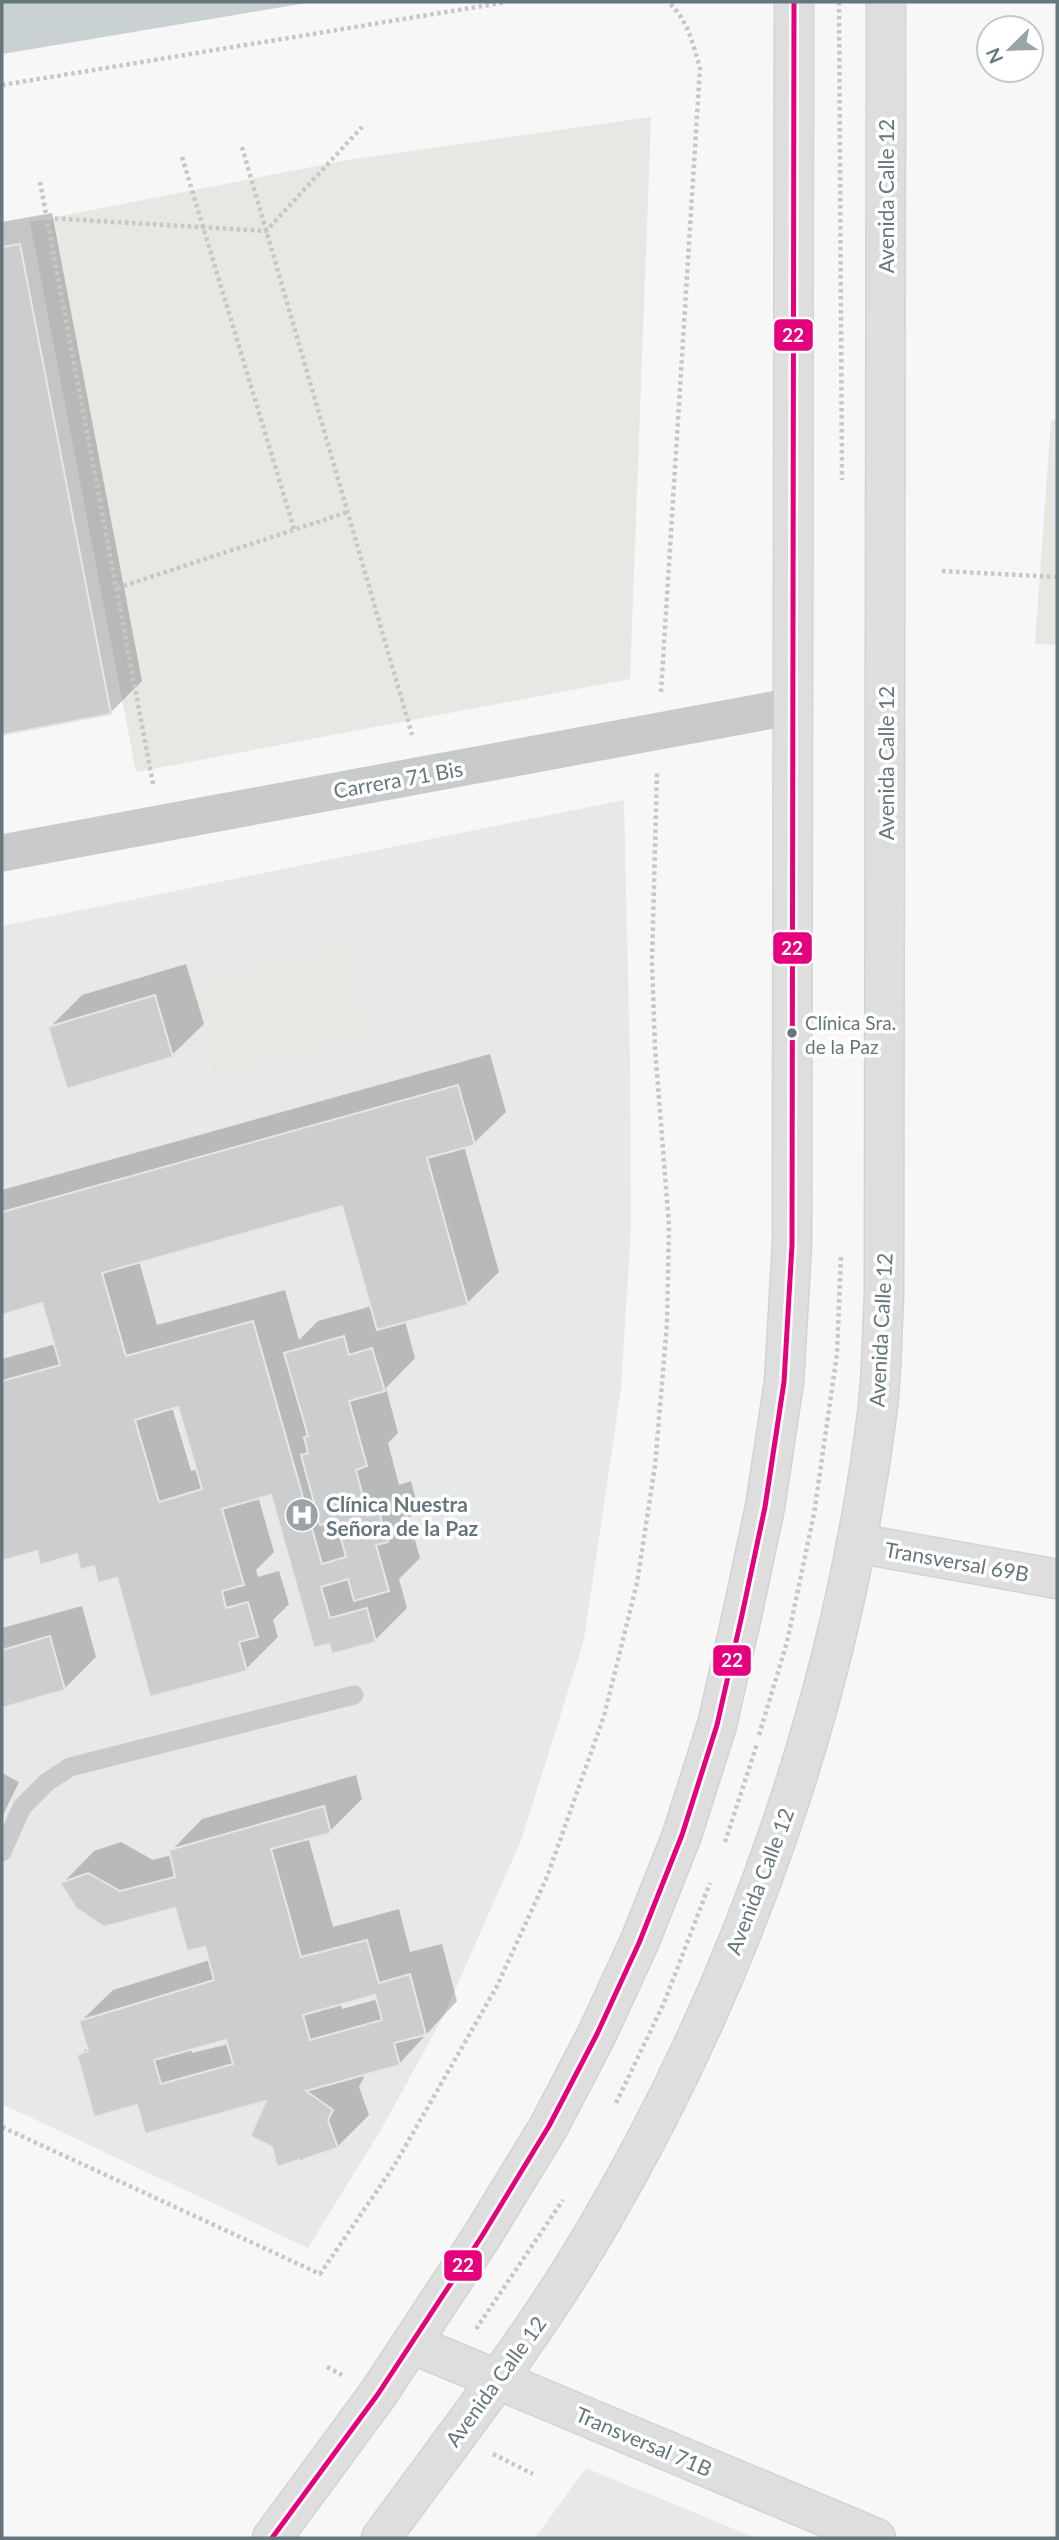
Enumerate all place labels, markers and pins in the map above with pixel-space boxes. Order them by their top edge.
place label: Clínica Sra. de la Paz [805,1011,896,1058]
marker: Clínica Sra. de la Paz [785,1026,799,1040]
place label: Clínica Nuestra Señora de la Paz [326,1491,479,1540]
hospital icon: Clínica Nuestra Señora de la Paz [283,1496,321,1534]

